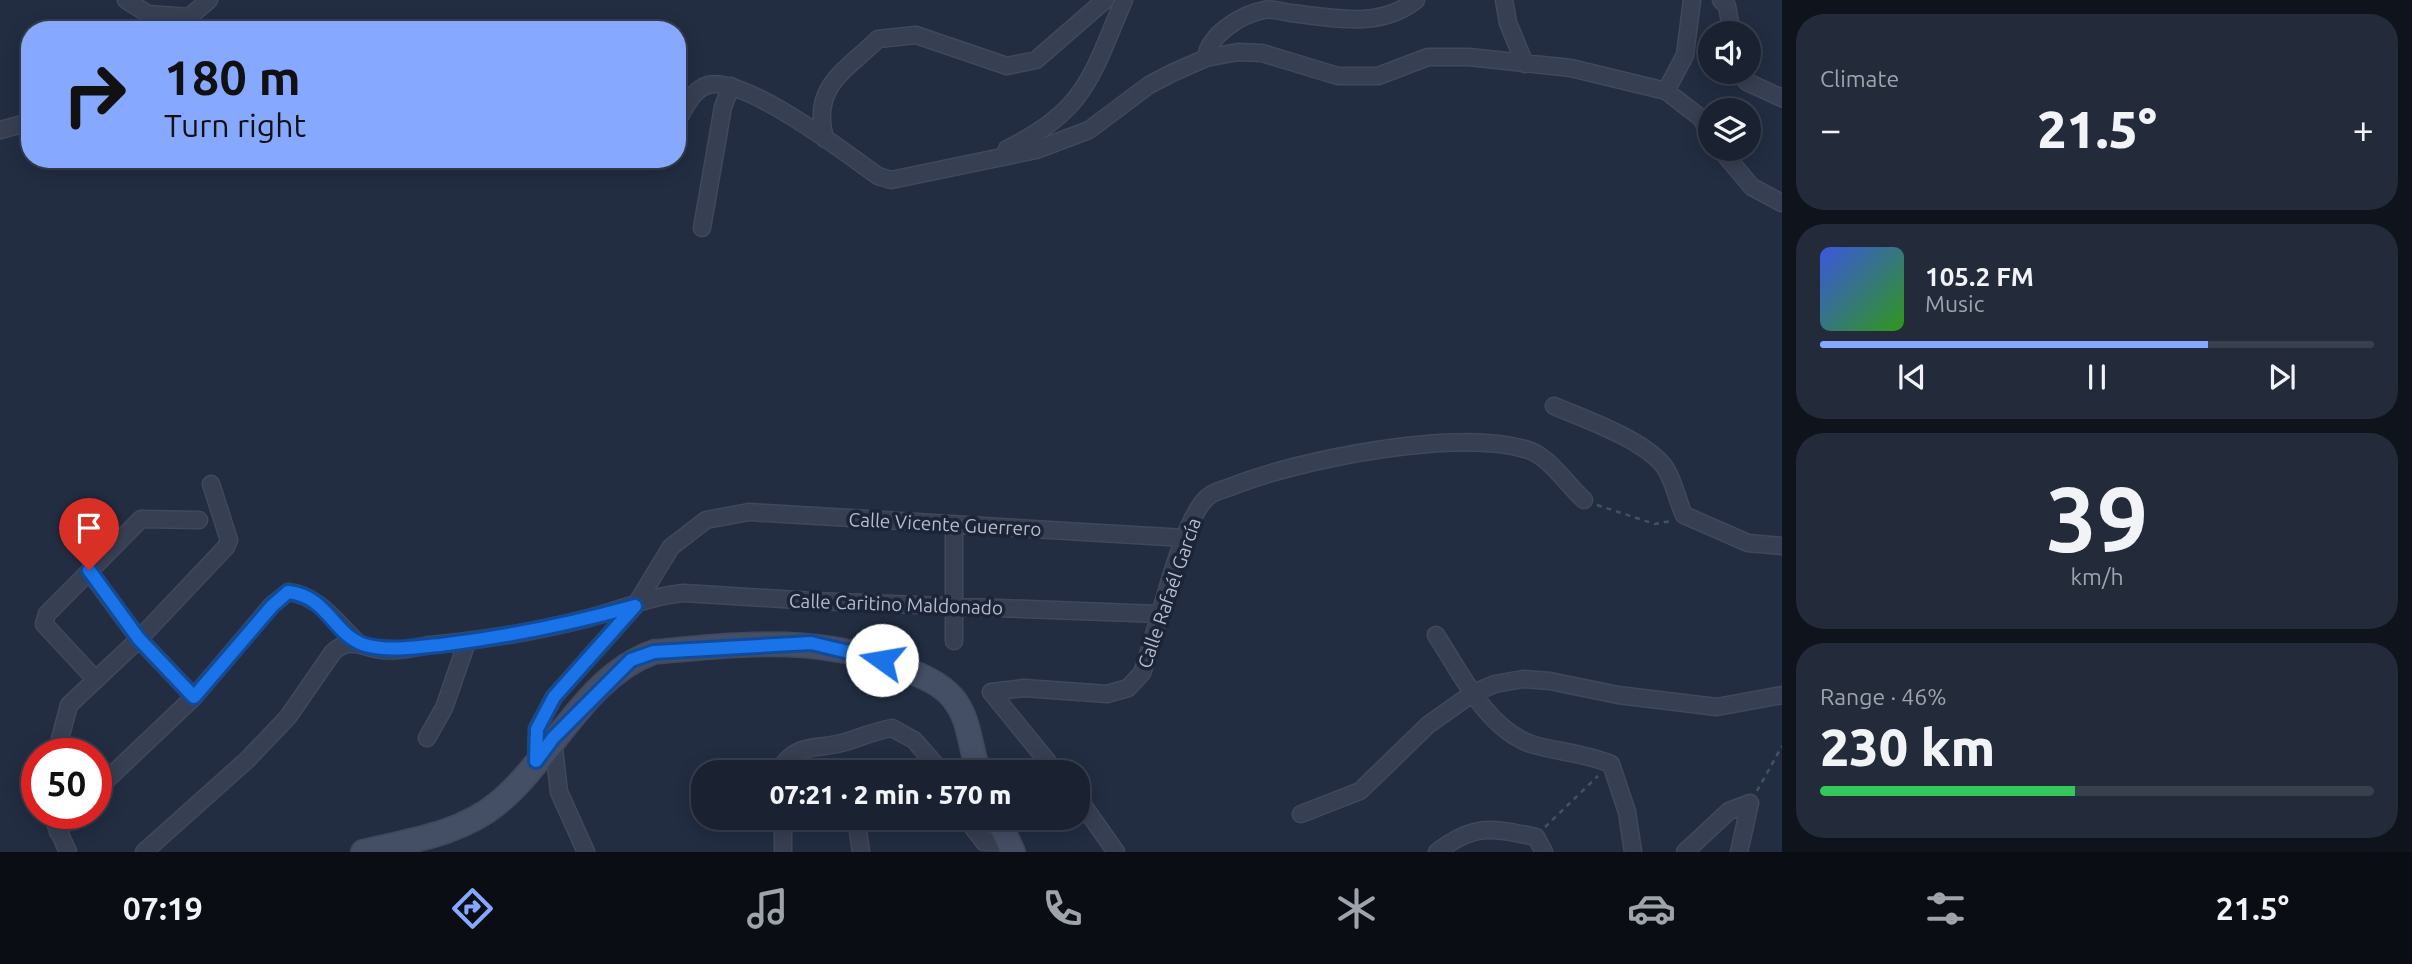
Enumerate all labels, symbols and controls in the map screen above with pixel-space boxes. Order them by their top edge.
map controls [1698,21,1761,161]
button: sound [1698,21,1761,84]
icon: right [49,49,140,140]
text: 180 m [164,49,301,104]
text: Climate [1820,66,1899,91]
button: layers [1698,98,1761,161]
text: 21.5° [2037,100,2157,158]
text: Turn right [164,107,306,143]
text: − [1820,108,1841,150]
text: + [2353,108,2374,150]
text: 105.2 FM [1925,262,2034,291]
text: Music [1925,291,1984,316]
icon: previous [1893,358,1931,396]
icon: pause [2078,358,2116,396]
icon: next [2263,358,2301,396]
text: 39 [2046,467,2148,569]
pin [59,498,119,570]
street label: Calle Vicente Guerrero [848,508,1042,540]
icon: arrive [70,509,108,547]
street label: Calle Rafaél García [1133,515,1205,671]
text: km/h [2070,564,2124,589]
street label: Calle Caritino Maldonado [789,589,1003,619]
position arrow [845,623,919,697]
text: Range · 46% [1820,684,1947,709]
text: 230 km [1820,718,1995,776]
speed limit sign: 50 [21,738,112,829]
text: 07:21 · 2 min · 570 m [770,780,1011,809]
icon: directions [448,884,497,933]
icon: music [743,884,792,933]
icon: phone [1038,884,1087,933]
icon: climate [1332,884,1381,933]
icon: car [1627,884,1676,933]
icon: filters [1921,884,1970,933]
text: 07:19 [123,890,203,926]
text: 21.5° [2216,890,2289,926]

